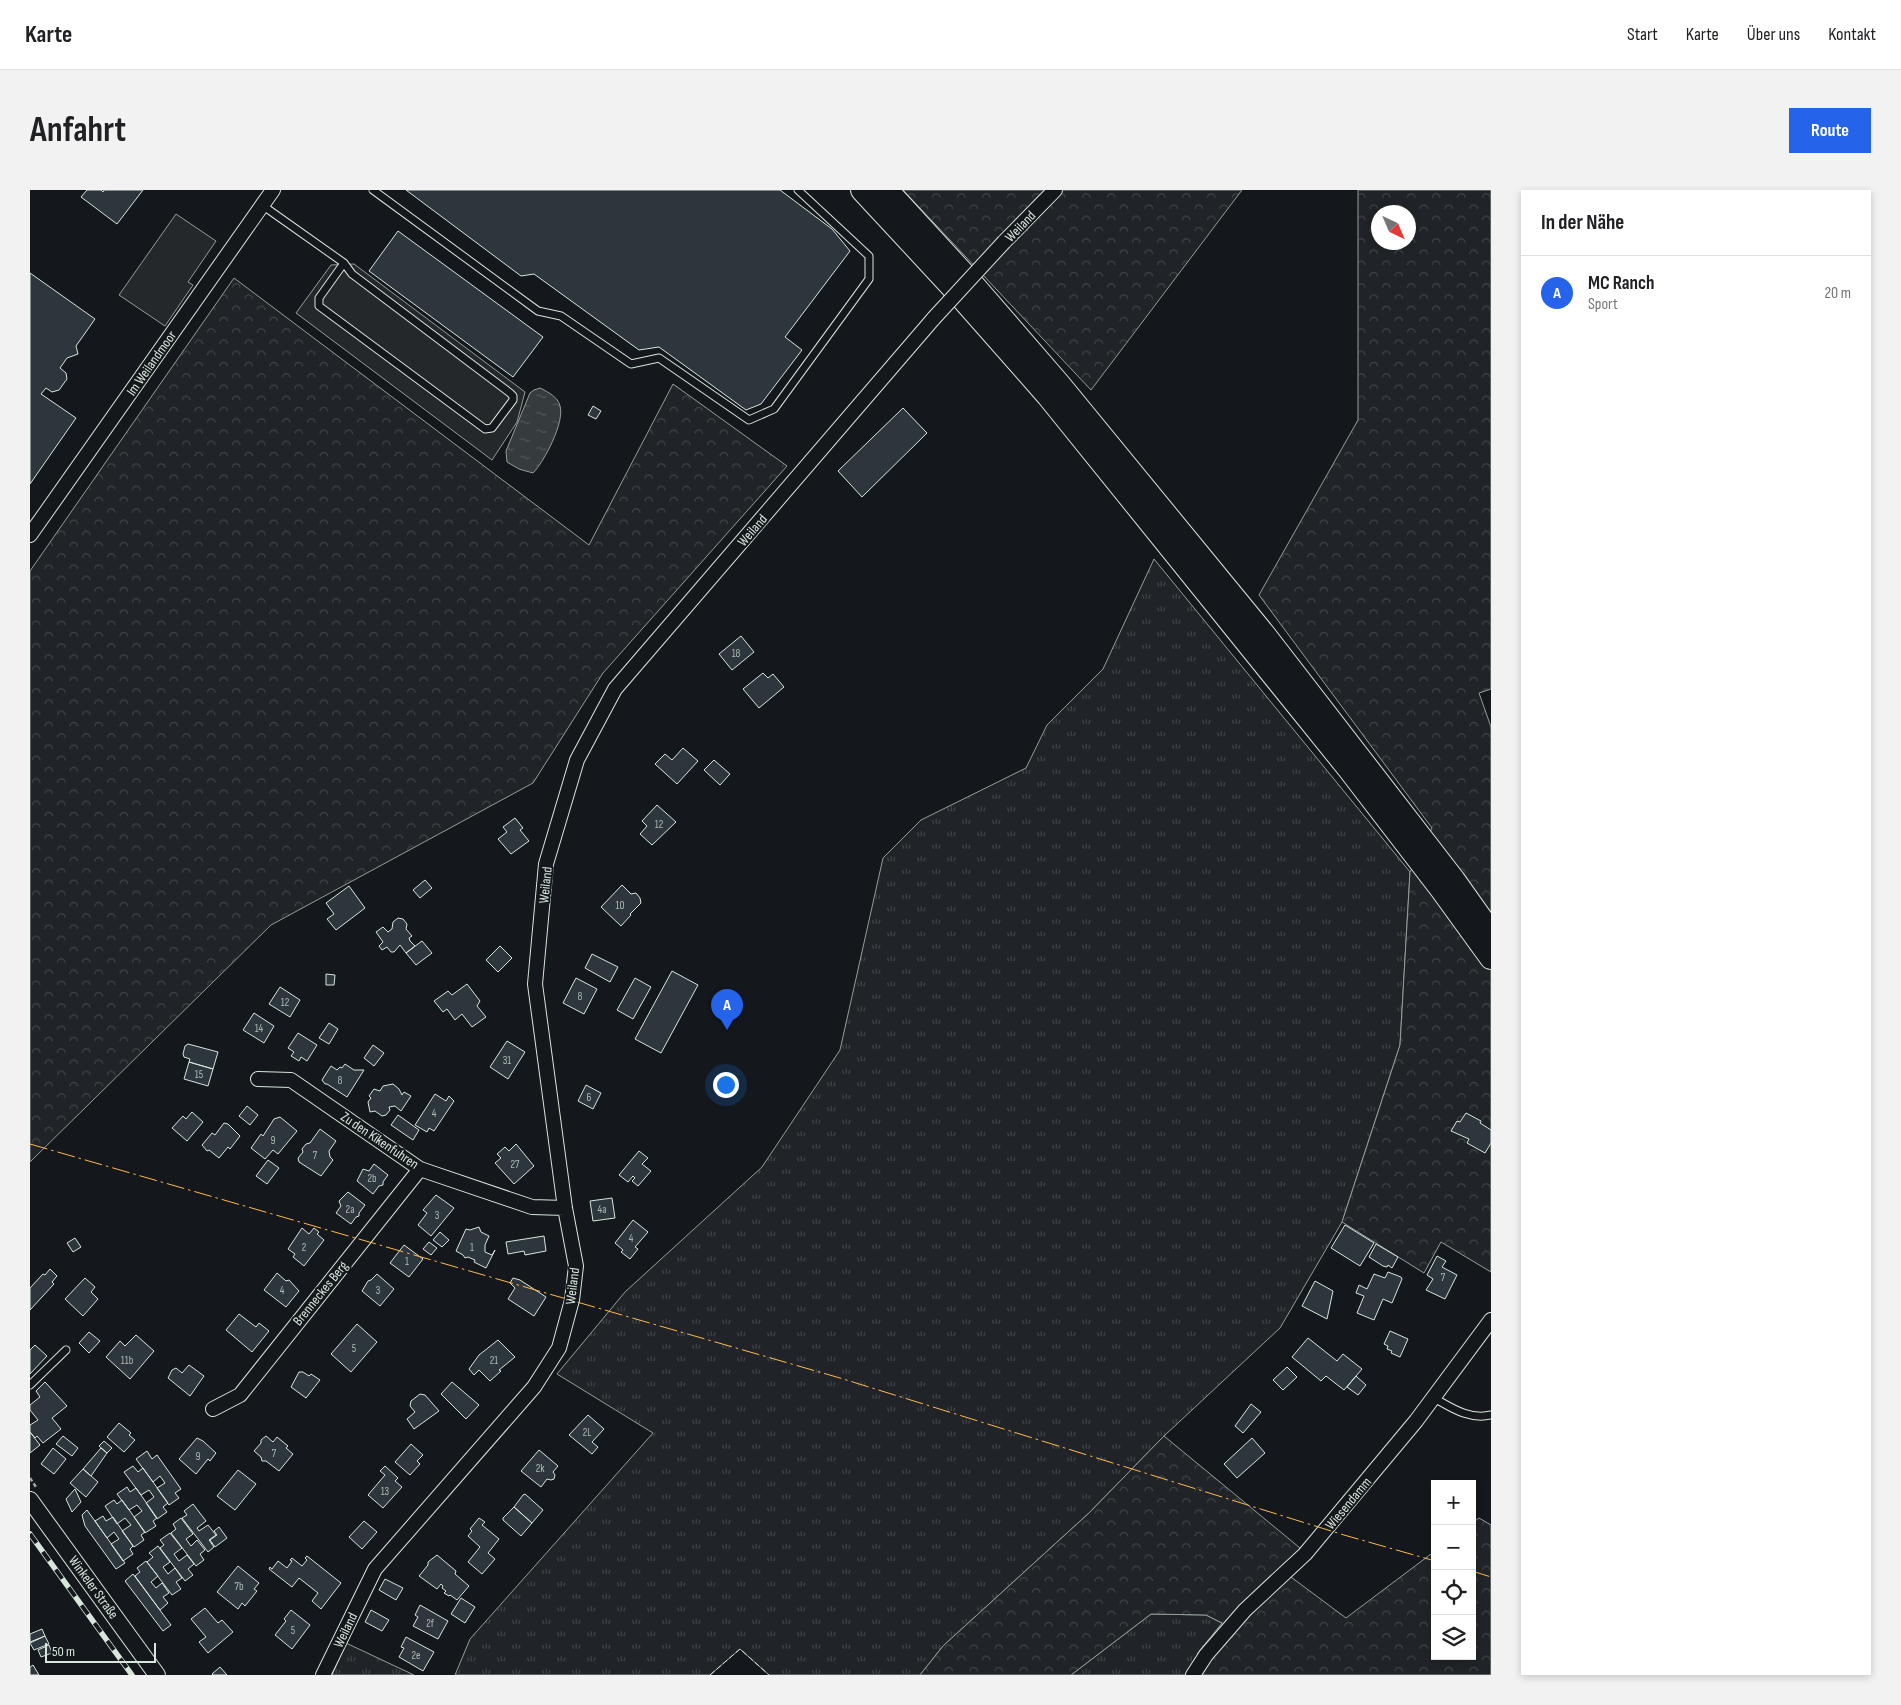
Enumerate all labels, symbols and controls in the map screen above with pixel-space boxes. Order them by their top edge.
text: Karte [25,20,72,49]
text: Start [1627,24,1658,45]
text: Karte [1686,24,1719,45]
text: Über uns [1747,24,1800,45]
text: Kontakt [1828,24,1876,45]
button: Route [1789,108,1871,153]
text: Anfahrt [30,109,126,152]
north arrow [1371,205,1416,250]
street label: Weiland [1001,207,1039,246]
text: In der Nähe [1541,210,1624,235]
text: MC Ranch [1588,272,1655,295]
text: A [1553,284,1561,303]
text: 20 m [1824,284,1851,303]
text: Sport [1588,295,1618,314]
street label: Im Weilandmoor [123,327,180,399]
street label: Weiland [734,511,771,550]
house number: 18 [732,647,741,660]
house number: 12 [655,818,664,831]
street label: Weiland [535,866,556,904]
house number: 10 [616,899,624,912]
pin: A [711,989,743,1030]
house number: 8 [578,990,583,1003]
house number: 12 [281,996,290,1009]
house number: 14 [255,1022,264,1035]
house number: 31 [503,1054,511,1067]
house number: 15 [195,1068,203,1081]
your location [713,1072,739,1098]
house number: 8 [338,1074,343,1087]
house number: 6 [587,1091,592,1104]
house number: 4 [432,1107,437,1120]
street label: Zu den Kikenfuhren [337,1108,422,1173]
house number: 9 [271,1134,276,1147]
house number: 7 [313,1149,318,1162]
house number: 27 [511,1158,520,1171]
house number: 2b [367,1172,377,1185]
house number: 2a [346,1203,354,1216]
house number: 4a [598,1203,606,1216]
house number: 3 [435,1209,440,1222]
house number: 4 [629,1232,634,1245]
house number: 2 [302,1241,307,1254]
house number: 1 [470,1241,474,1254]
house number: 1 [405,1255,409,1268]
street label: Brenneckes Berg [289,1257,352,1329]
street label: Weiland [562,1267,583,1305]
house number: 7 [1441,1271,1446,1284]
house number: 4 [280,1284,285,1297]
house number: 3 [376,1284,381,1297]
house number: 5 [352,1342,356,1355]
house number: 11b [121,1354,134,1367]
house number: 21 [490,1354,498,1367]
house number: 2L [583,1426,591,1439]
house number: 7 [272,1447,277,1460]
house number: 9 [196,1450,201,1463]
house number: 2k [536,1462,545,1475]
street label: Wiesendamm [1322,1474,1375,1533]
map controls [1431,1480,1476,1660]
button: + [1431,1480,1476,1525]
house number: 13 [381,1485,390,1498]
button: − [1431,1525,1476,1570]
street label: Winkeler Straße [65,1552,122,1622]
button: locate [1431,1570,1476,1615]
house number: 7b [235,1580,244,1593]
street label: Weiland [330,1610,361,1651]
button: layers [1431,1615,1476,1660]
house number: 2f [426,1617,435,1630]
house number: 5 [291,1624,295,1637]
scale bar [45,1640,156,1663]
text: 50 m [52,1643,75,1660]
house number: 2e [412,1649,420,1662]

